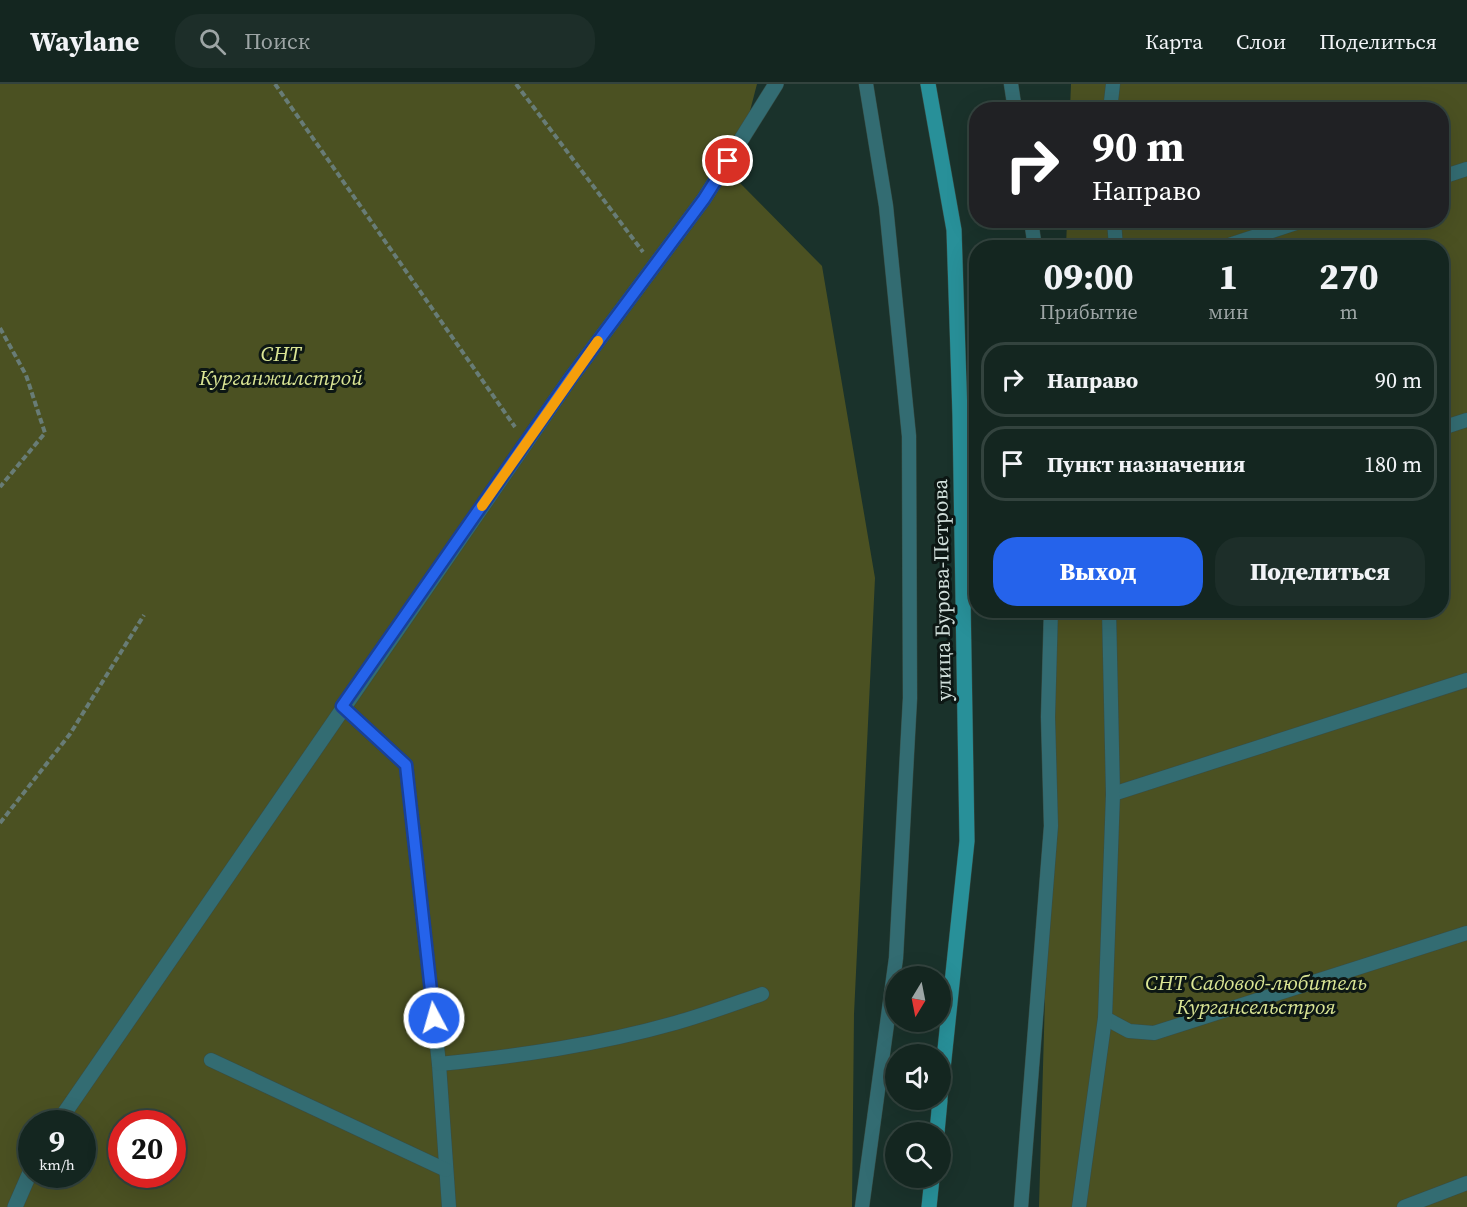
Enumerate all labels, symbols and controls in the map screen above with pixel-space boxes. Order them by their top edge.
search box [175,14,595,68]
text: Waylane [30,22,139,60]
icon: search [196,25,229,58]
text: Поиск [244,26,310,56]
text: Карта [1145,27,1203,56]
text: Слои [1236,27,1286,56]
text: Поделиться [1319,27,1437,56]
text: 90 m [1092,117,1185,175]
icon: right [993,126,1071,204]
pin [702,135,753,186]
icon: arrive [711,144,744,177]
text: Направо [1092,172,1201,209]
text: 09:00 [1044,252,1134,301]
text: 1 [1219,252,1238,301]
text: 270 [1319,252,1379,301]
text: Прибытие [1039,298,1138,326]
text: мин [1208,298,1249,326]
text: m [1340,298,1358,326]
park label: СНТ Курганжилстрой [198,339,363,392]
icon: right [996,363,1029,396]
text: Направо [1047,365,1138,395]
text: 90 m [1375,365,1422,395]
icon: arrive [996,447,1029,480]
text: Пункт назначения [1047,449,1245,479]
text: 180 m [1364,449,1422,479]
street label: улица Бурова-Петрова [925,478,958,701]
button: Выход [993,537,1203,606]
button: Поделиться [1215,537,1425,606]
north arrow [885,966,951,1032]
map controls [885,966,951,1188]
park label: СНТ Садовод-любитель Кургансельстроя [1145,968,1367,1021]
position arrow [402,986,466,1050]
button: sound [885,1044,951,1110]
speed limit sign: 20 [108,1110,186,1188]
text: 9 [49,1121,65,1162]
button: search [885,1122,951,1188]
text: km/h [39,1154,75,1175]

